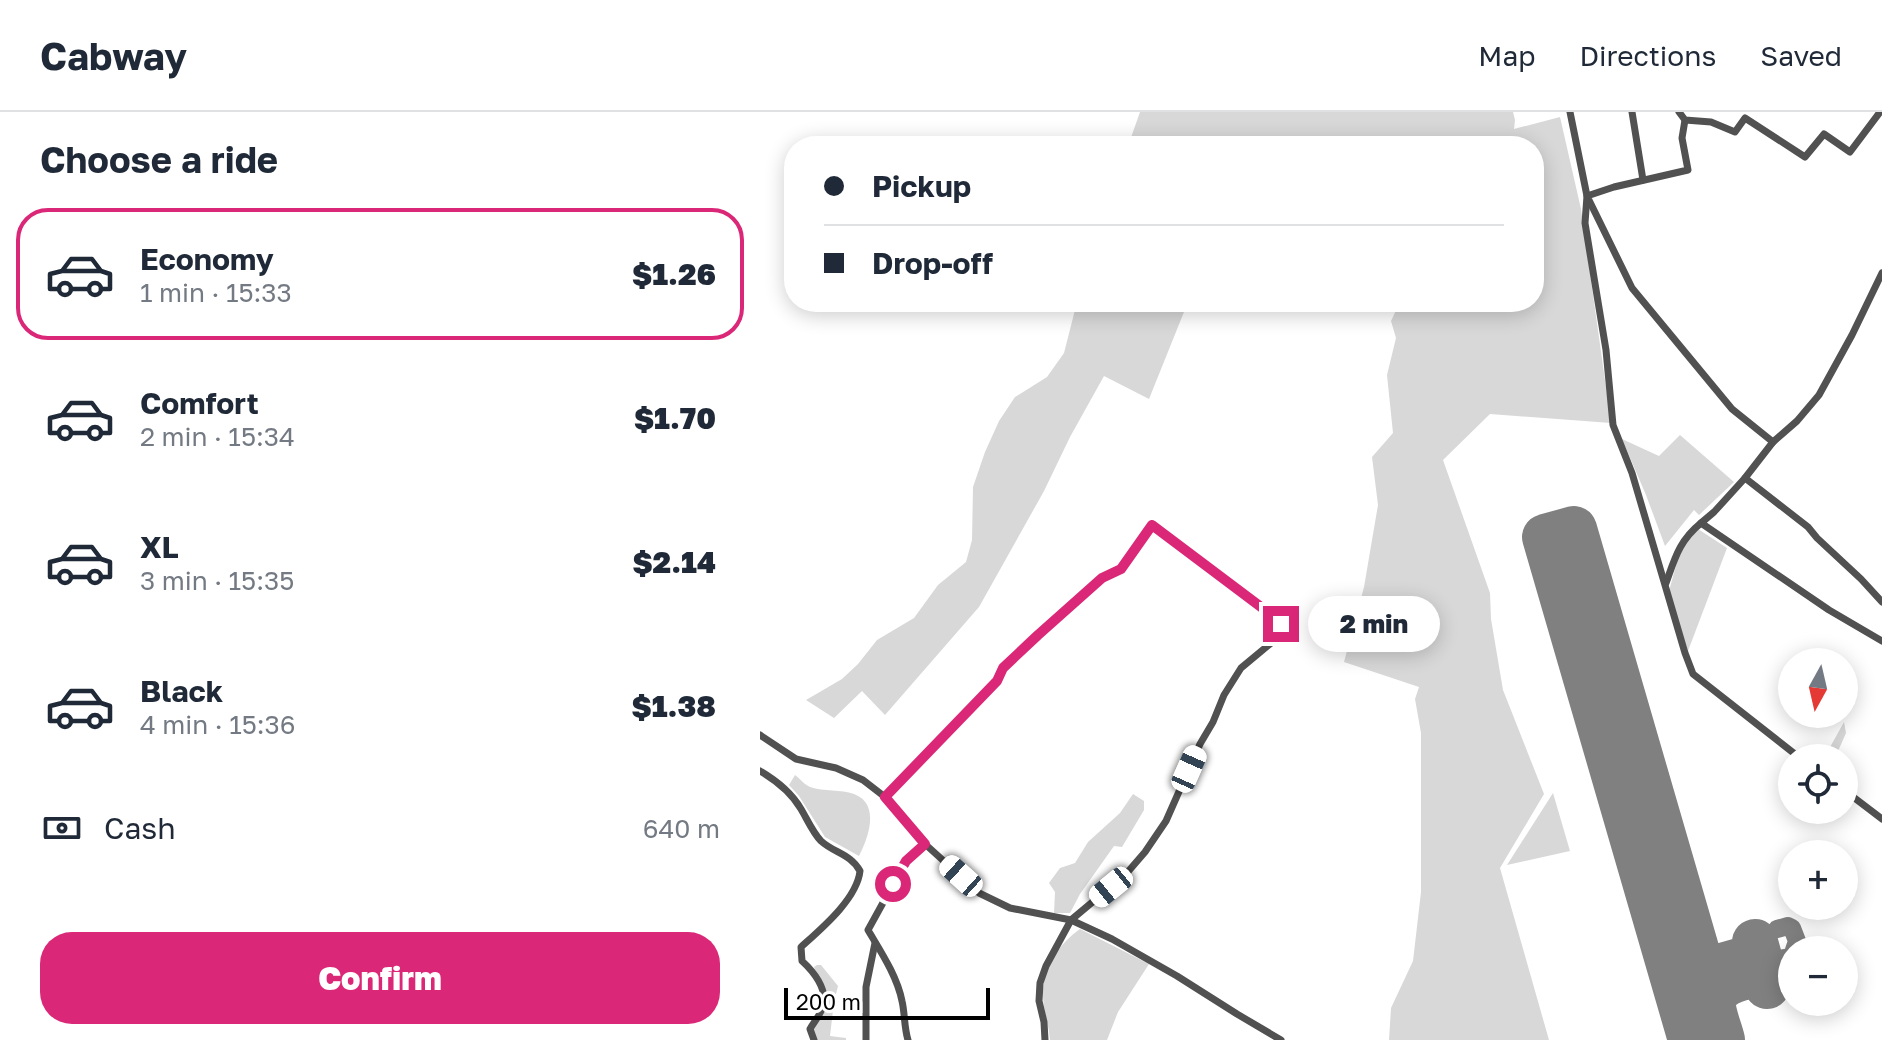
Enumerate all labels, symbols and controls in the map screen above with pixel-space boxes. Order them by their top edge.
text: Cabway [40,33,187,78]
text: Map [1478,39,1535,72]
text: Directions [1579,39,1716,72]
text: Saved [1760,39,1842,72]
text: Choose a ride [40,138,278,181]
text: Pickup [872,168,971,204]
icon: car [44,238,116,310]
text: Economy [140,241,274,277]
text: Drop-off [872,245,993,281]
text: $1.26 [632,256,716,292]
text: 1 min · 15:33 [140,277,292,308]
icon: car [44,382,116,454]
text: Comfort [140,385,259,421]
text: $1.70 [634,400,716,436]
text: 2 min · 15:34 [140,421,295,452]
icon: car [44,526,116,598]
text: XL [140,529,179,565]
text: $2.14 [633,544,716,580]
text: 3 min · 15:35 [140,565,294,596]
callout: 2 min [1309,596,1441,652]
route end [1263,606,1299,642]
text: 2 min [1340,608,1408,639]
north arrow [1778,648,1858,728]
map controls [1778,648,1858,1016]
icon: car [44,670,116,742]
text: Black [140,673,223,709]
text: $1.38 [632,688,716,724]
text: 4 min · 15:36 [140,709,296,740]
car [1168,742,1210,796]
button: locate [1778,744,1858,824]
icon: cash [40,806,84,850]
text: Cash [104,810,176,846]
text: 640 m [643,813,720,844]
button: + [1778,840,1858,920]
car [935,851,987,901]
car [1085,863,1137,911]
route start [875,866,911,902]
button: Confirm [40,932,720,1024]
button: − [1778,936,1858,1016]
scale bar [784,984,990,1020]
text: 200 m [796,988,861,1015]

